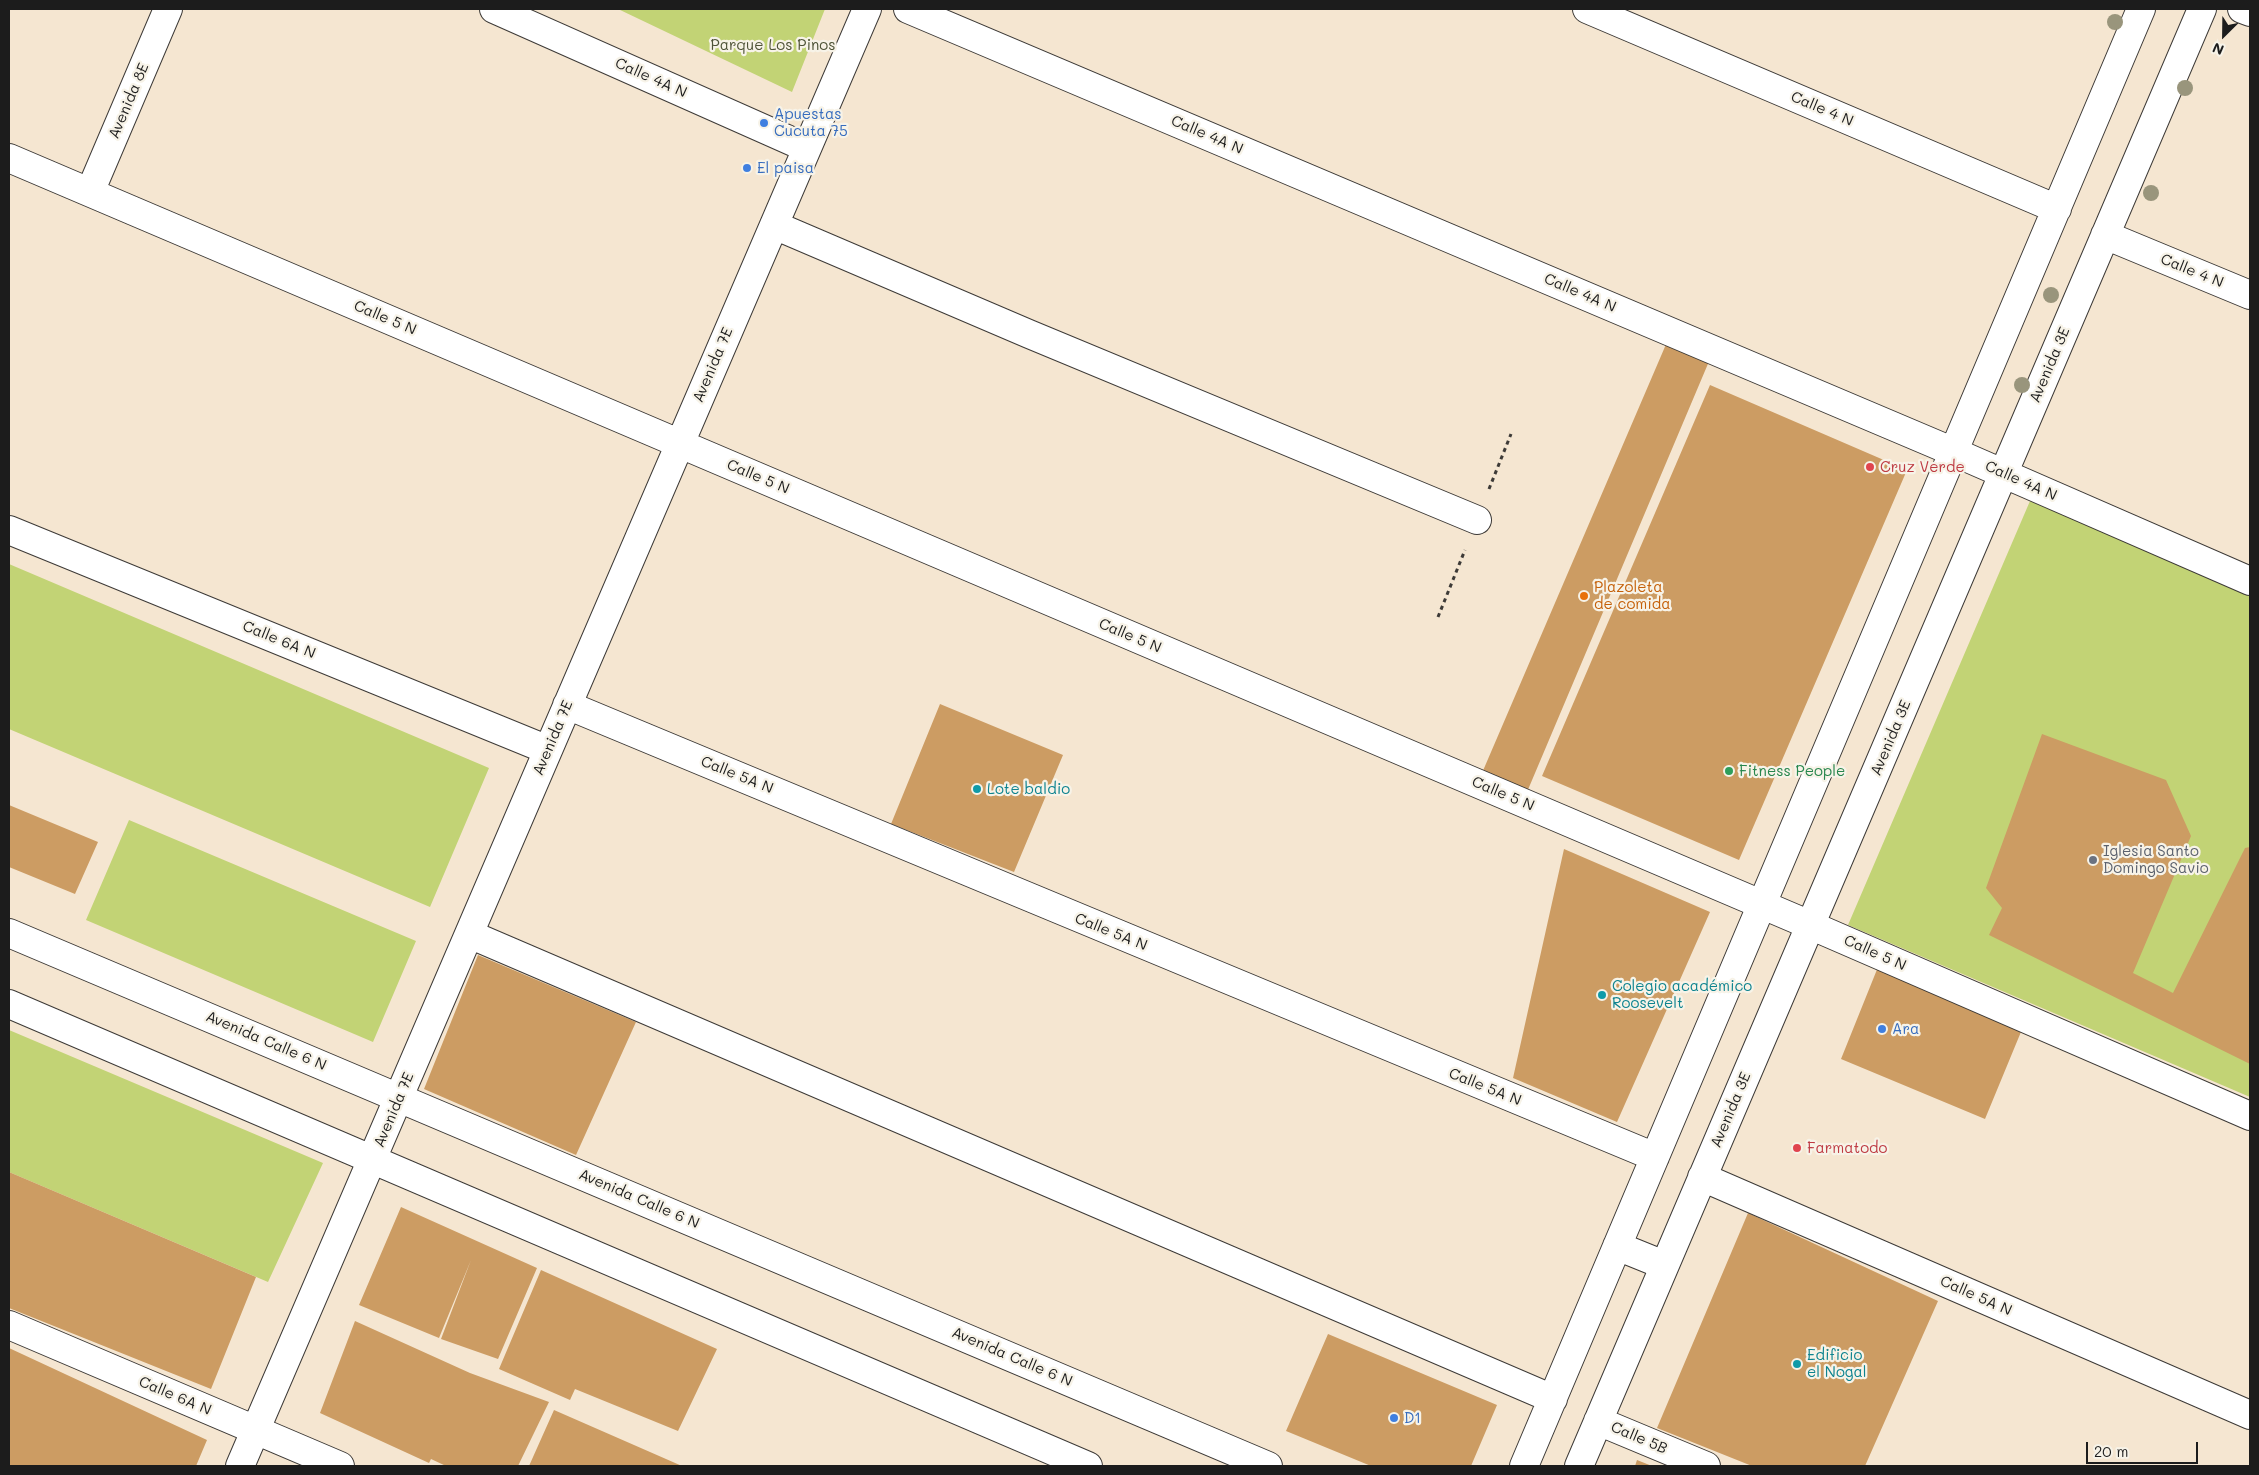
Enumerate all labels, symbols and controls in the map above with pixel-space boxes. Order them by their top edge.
north arrow [2199,10,2249,60]
park label: Parque Los Pinos [710,36,836,54]
text: N [2209,38,2227,60]
street label: Calle 4A N [612,54,690,102]
street label: Avenida 8E [105,61,153,141]
street label: Calle 4 N [1788,88,1856,130]
place label: Apuestas Cucuta 75 [774,105,848,140]
street label: Calle 4A N [1168,112,1246,158]
marker: Apuestas Cucuta 75 [758,117,770,129]
place label: El paisa [757,159,814,177]
marker: El paisa [741,162,753,174]
street label: Calle 4 N [2158,250,2226,292]
street label: Calle 4A N [1541,270,1619,316]
street label: Calle 5 N [351,297,419,339]
street label: Avenida 7E [689,325,737,405]
street label: Avenida 3E [2026,325,2074,405]
street label: Calle 5 N [724,456,792,498]
street label: Calle 4A N [1982,457,2060,505]
place label: Cruz Verde [1880,458,1965,476]
marker: Cruz Verde [1864,461,1876,473]
place label: Plazoleta de comida [1594,578,1671,613]
marker: Plazoleta de comida [1578,590,1590,602]
street label: Calle 5 N [1096,615,1164,657]
street label: Calle 6A N [240,617,318,663]
street label: Avenida 7E [529,698,577,778]
street label: Avenida 3E [1867,698,1915,778]
street label: Calle 5A N [698,752,776,798]
place label: Fitness People [1739,762,1845,780]
marker: Fitness People [1723,765,1735,777]
street label: Calle 5 N [1469,773,1537,815]
place label: Lote baldio [987,780,1070,798]
marker: Lote baldio [971,783,983,795]
place label: Iglesia Santo Domingo Savio [2103,842,2209,877]
marker: Iglesia Santo Domingo Savio [2087,854,2099,866]
street label: Calle 5A N [1072,909,1150,955]
street label: Calle 5 N [1841,931,1909,975]
place label: Colegio académico Roosevelt [1612,977,1752,1012]
marker: Colegio académico Roosevelt [1596,989,1608,1001]
street label: Avenida Calle 6 N [203,1007,329,1075]
place label: Ara [1892,1020,1919,1038]
marker: Ara [1876,1023,1888,1035]
street label: Calle 5A N [1446,1064,1524,1110]
street label: Avenida 7E [370,1070,418,1150]
street label: Avenida 3E [1707,1070,1755,1150]
place label: Farmatodo [1807,1139,1887,1157]
marker: Farmatodo [1791,1142,1803,1154]
street label: Avenida Calle 6 N [576,1165,702,1233]
street label: Calle 5A N [1937,1272,2015,1320]
street label: Avenida Calle 6 N [949,1323,1075,1391]
place label: Edificio el Nogal [1807,1346,1867,1381]
marker: Edificio el Nogal [1791,1358,1803,1370]
street label: Calle 6A N [136,1373,214,1419]
place label: D1 [1404,1409,1421,1427]
marker: D1 [1388,1412,1400,1424]
street label: Calle 5B [1608,1418,1670,1458]
scale bar [2089,1432,2202,1464]
text: 20 m [2094,1441,2128,1461]

